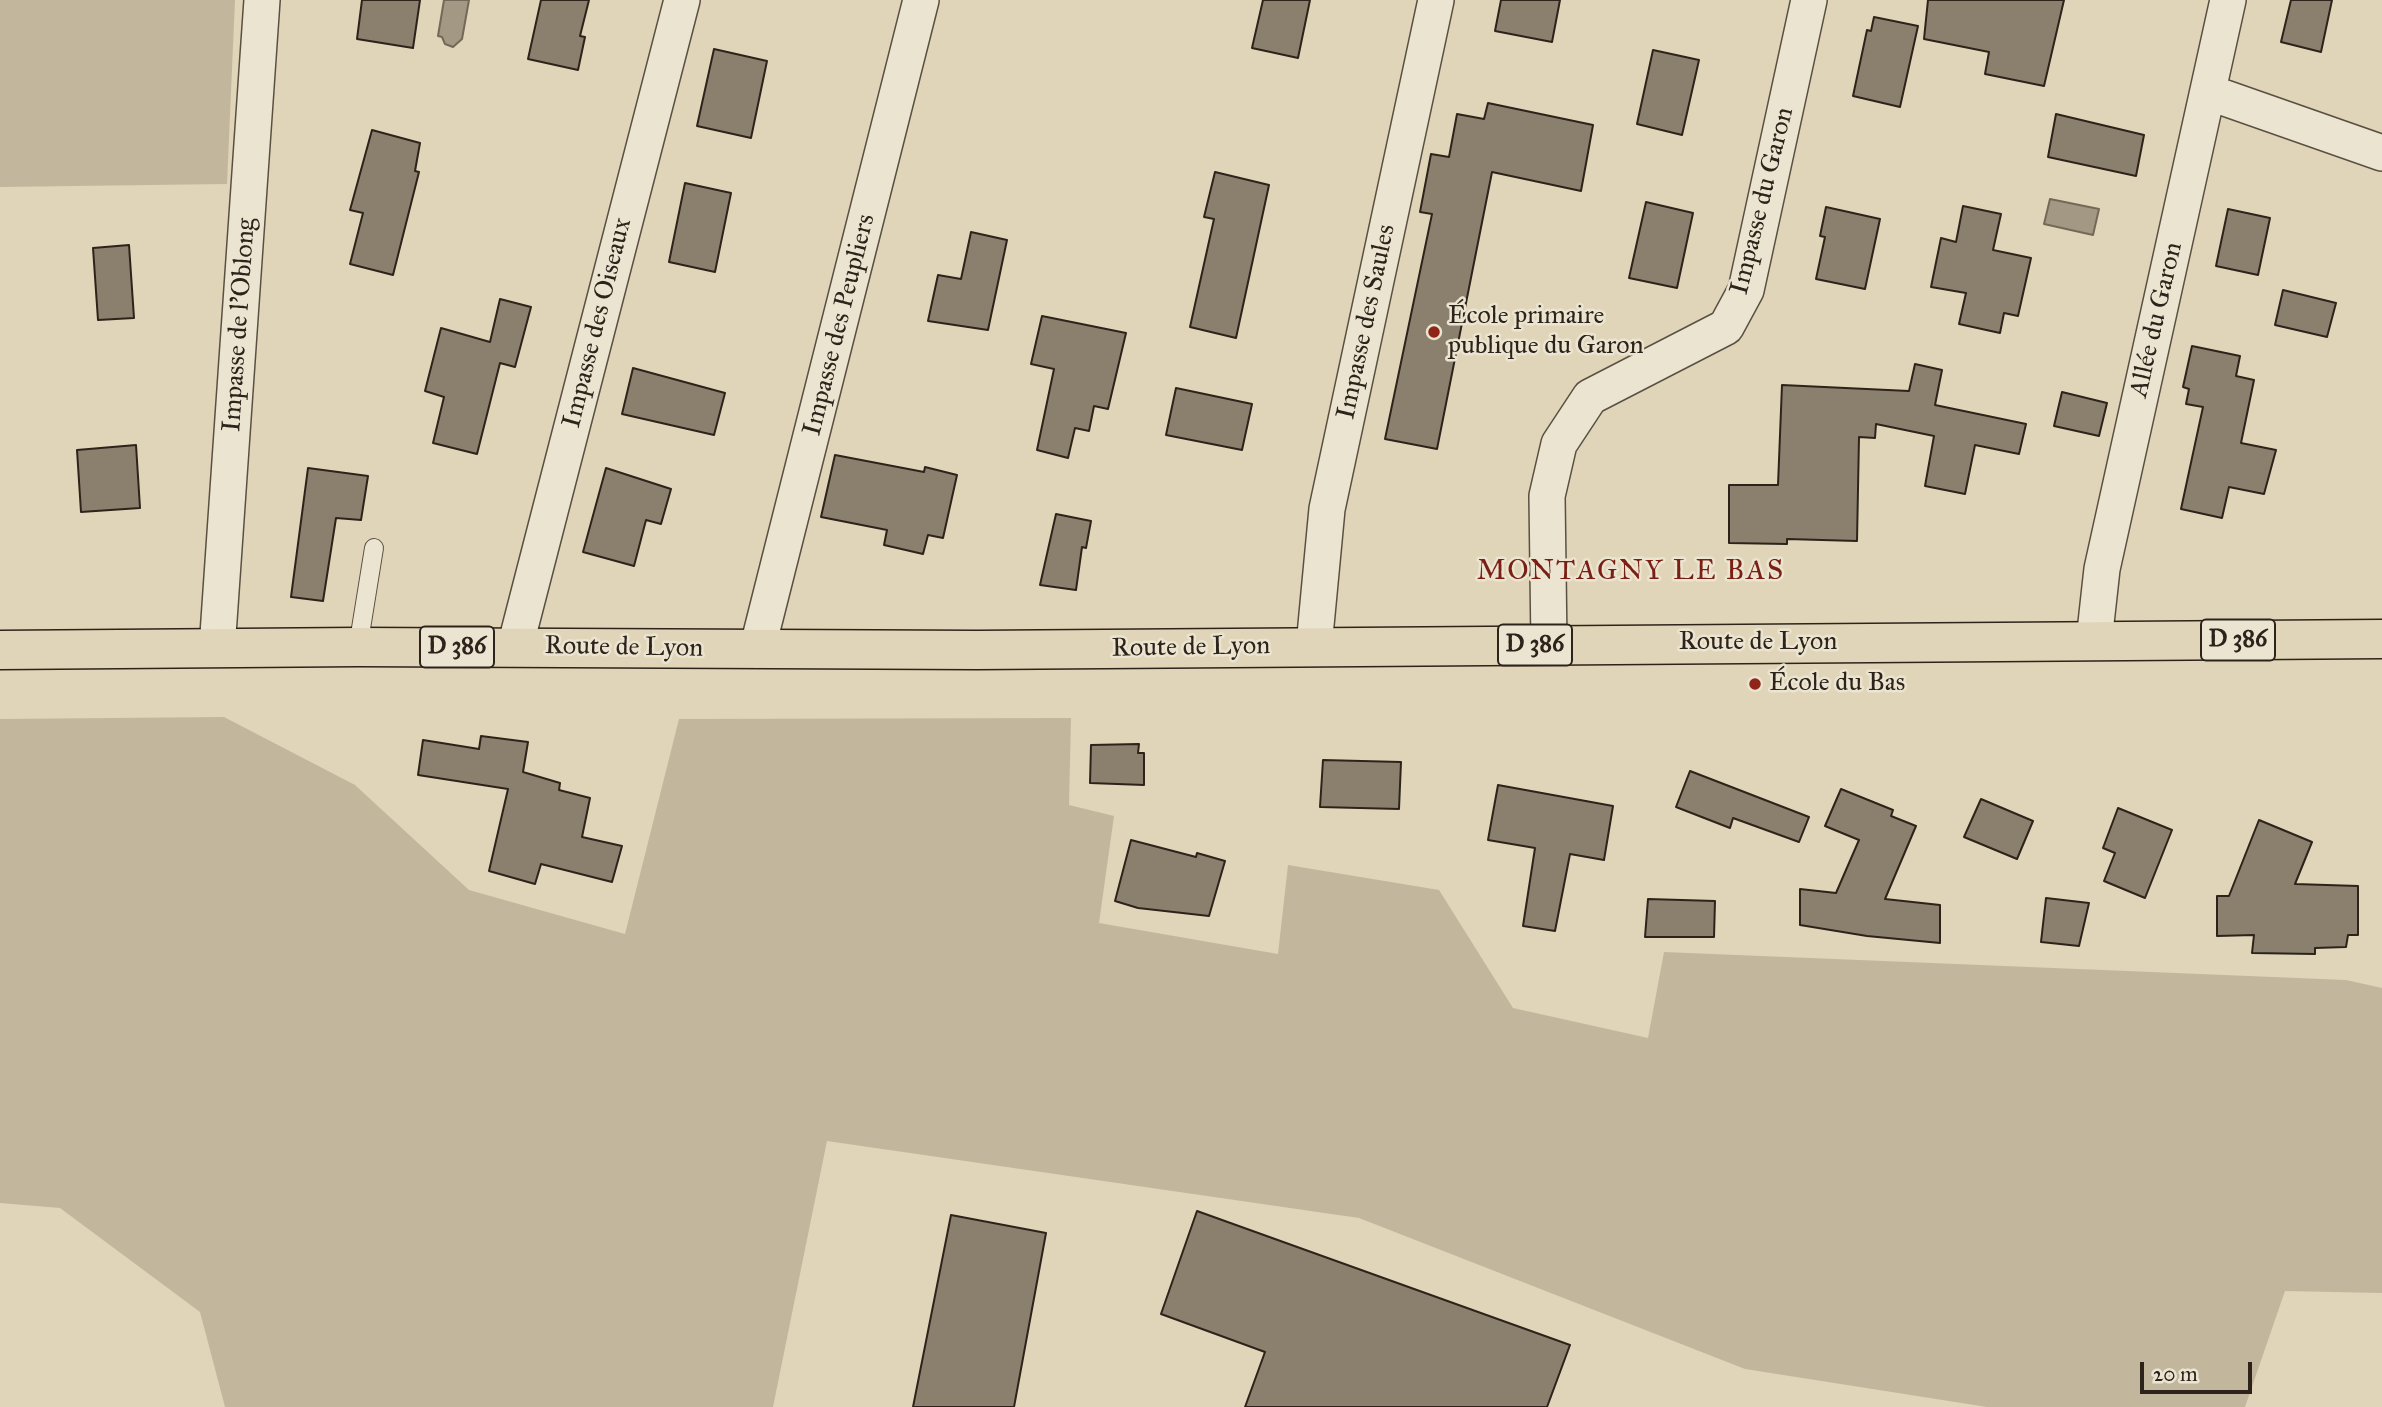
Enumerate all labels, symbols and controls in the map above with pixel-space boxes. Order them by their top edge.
street label: Impasse du Garon [1725,104,1801,298]
street label: Impasse des Peupliers [797,211,883,439]
street label: Impasse des Oiseaux [557,215,639,431]
street label: Impasse de l'Oblong [217,217,263,433]
street label: Impasse des Saules [1331,222,1403,422]
street label: Allée du Garon [2124,239,2190,401]
place label: École primaire publique du Garon [1448,301,1644,362]
marker: École primaire publique du Garon [1426,324,1442,340]
district label: MONTAGNY LE BAS [1479,555,1783,589]
road number: D 386 [2201,620,2275,660]
road number: D 386 [1498,624,1572,666]
road number: D 386 [420,626,494,668]
street label: Route de Lyon [1679,627,1837,659]
street label: Route de Lyon [544,631,704,665]
street label: Route de Lyon [1111,631,1271,665]
place label: École du Bas [1769,668,1905,700]
marker: École du Bas [1747,676,1763,692]
scale bar [2144,1348,2256,1392]
text: 20 m [2153,1361,2198,1387]

